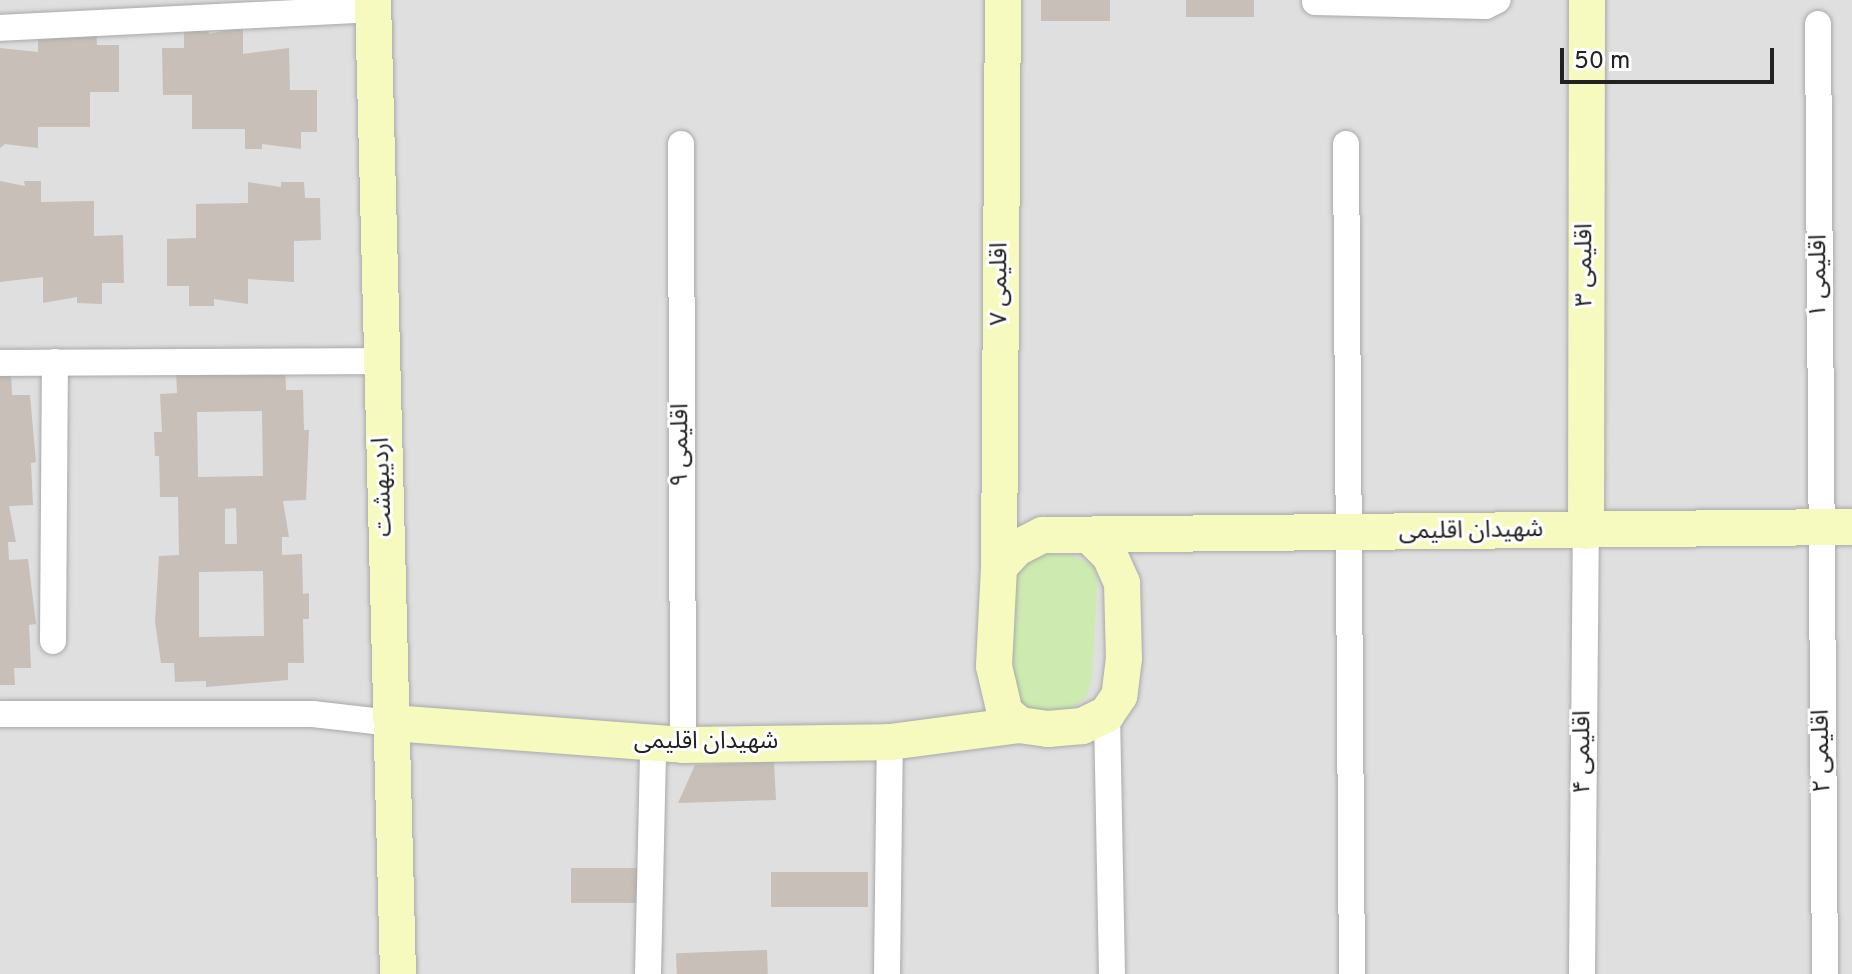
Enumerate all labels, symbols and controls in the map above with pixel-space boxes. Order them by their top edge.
scale bar [1564,32,1778,82]
text: 50 m [1574,47,1630,77]
street label: اقلیمی ۳ [1572,223,1600,307]
street label: اقلیمی ۱ [1806,234,1834,318]
street label: اقلیمی ۷ [987,242,1015,326]
street label: اقلیمی ۹ [668,403,696,487]
street label: اردیبهشت [368,437,400,537]
street label: شهیدان اقلیمی [1398,516,1544,548]
street label: اقلیمی ۲ [1808,709,1838,793]
street label: اقلیمی ۴ [1570,710,1598,794]
street label: شهیدان اقلیمی [634,729,778,757]

